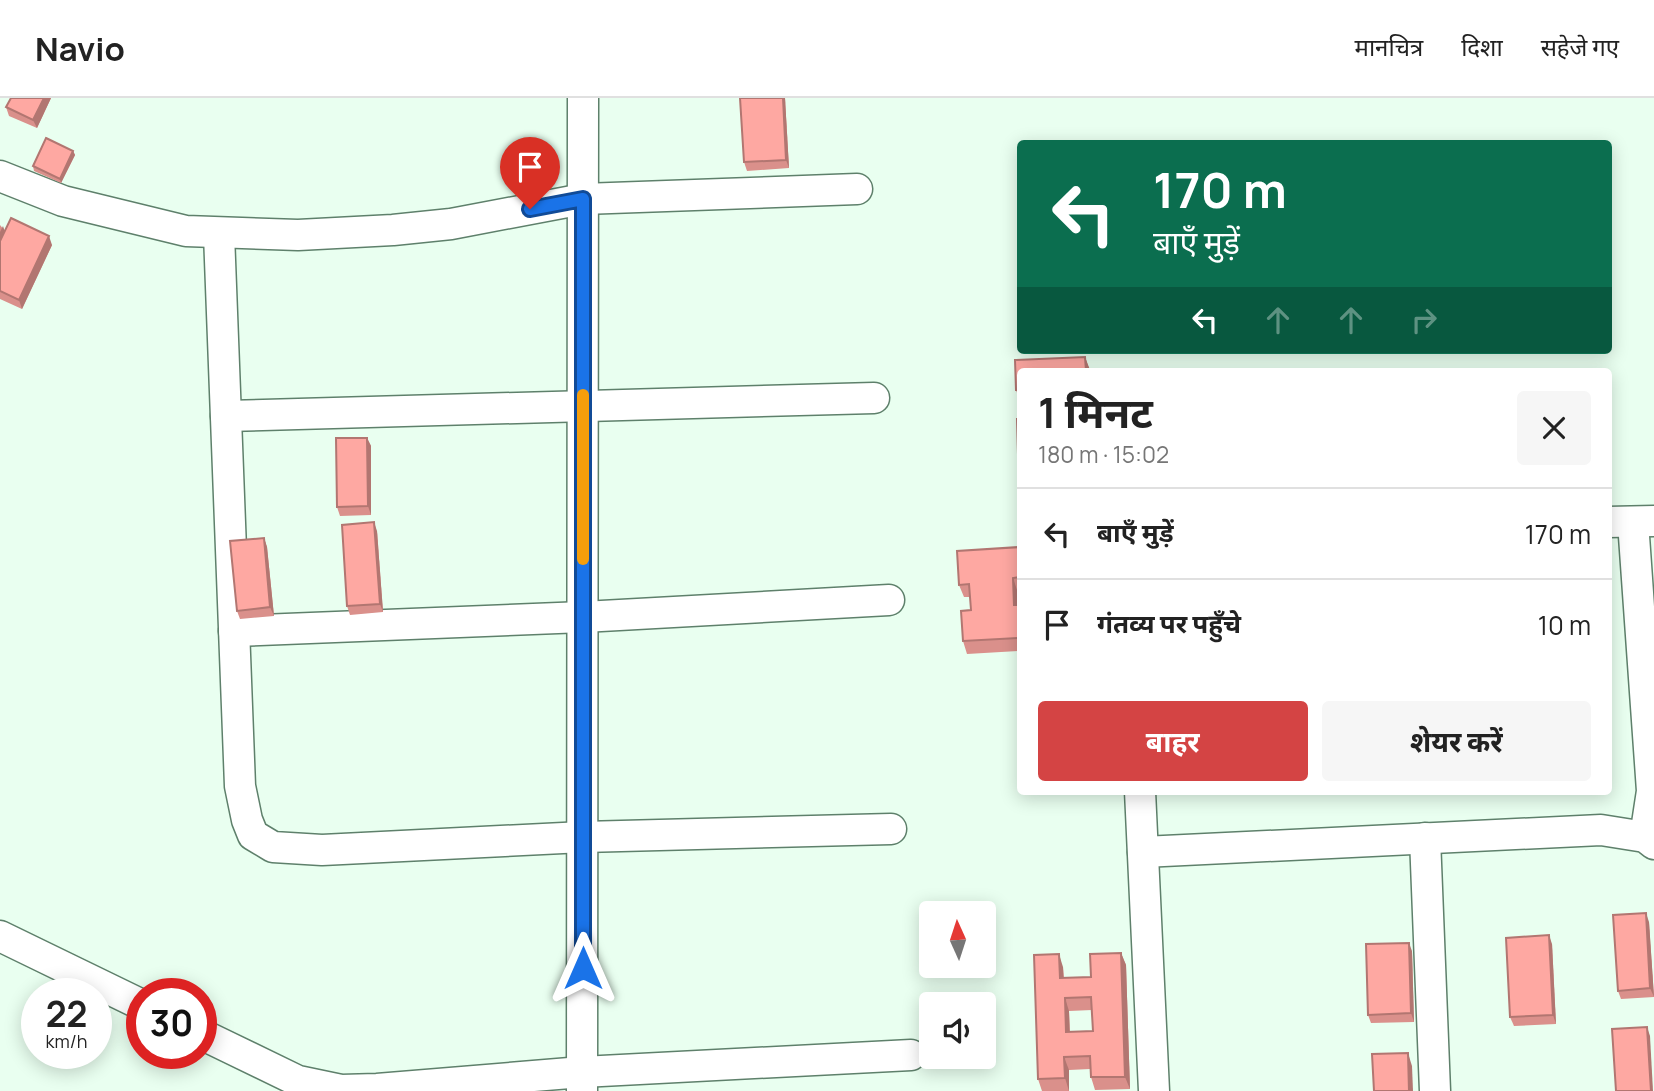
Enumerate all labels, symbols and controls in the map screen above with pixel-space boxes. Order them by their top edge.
text: Navio [35,26,125,71]
text: मानचित्र [1355,30,1423,63]
text: दिशा [1461,30,1503,63]
text: सहेजे गए [1541,30,1619,63]
pin [500,137,560,209]
icon: arrive [511,148,549,186]
text: 170 m [1153,156,1287,223]
icon: left [1038,168,1129,259]
text: बाएँ मुड़ें [1153,220,1240,264]
icon: left [1186,301,1224,339]
icon: ahead [1259,301,1297,339]
icon: ahead [1332,301,1370,339]
icon: right [1405,301,1443,339]
text: 1 मिनट [1038,383,1153,441]
button: close [1517,391,1591,465]
text: 180 m · 15:02 [1038,438,1169,470]
text: बाएँ मुड़ें [1097,514,1174,550]
icon: left [1038,515,1076,553]
text: 170 m [1525,516,1591,552]
text: गंतव्य पर पहुँचे [1097,605,1241,641]
icon: arrive [1038,606,1076,644]
text: 10 m [1538,607,1591,643]
button: बाहर [1038,701,1308,781]
button: शेयर करें [1322,701,1591,781]
north arrow [919,901,996,978]
map controls [919,901,996,1069]
position arrow [546,931,620,1005]
speed limit sign: 30 [126,978,217,1069]
text: 22 [46,990,87,1038]
button: sound [919,992,996,1069]
text: km/h [46,1029,87,1053]

